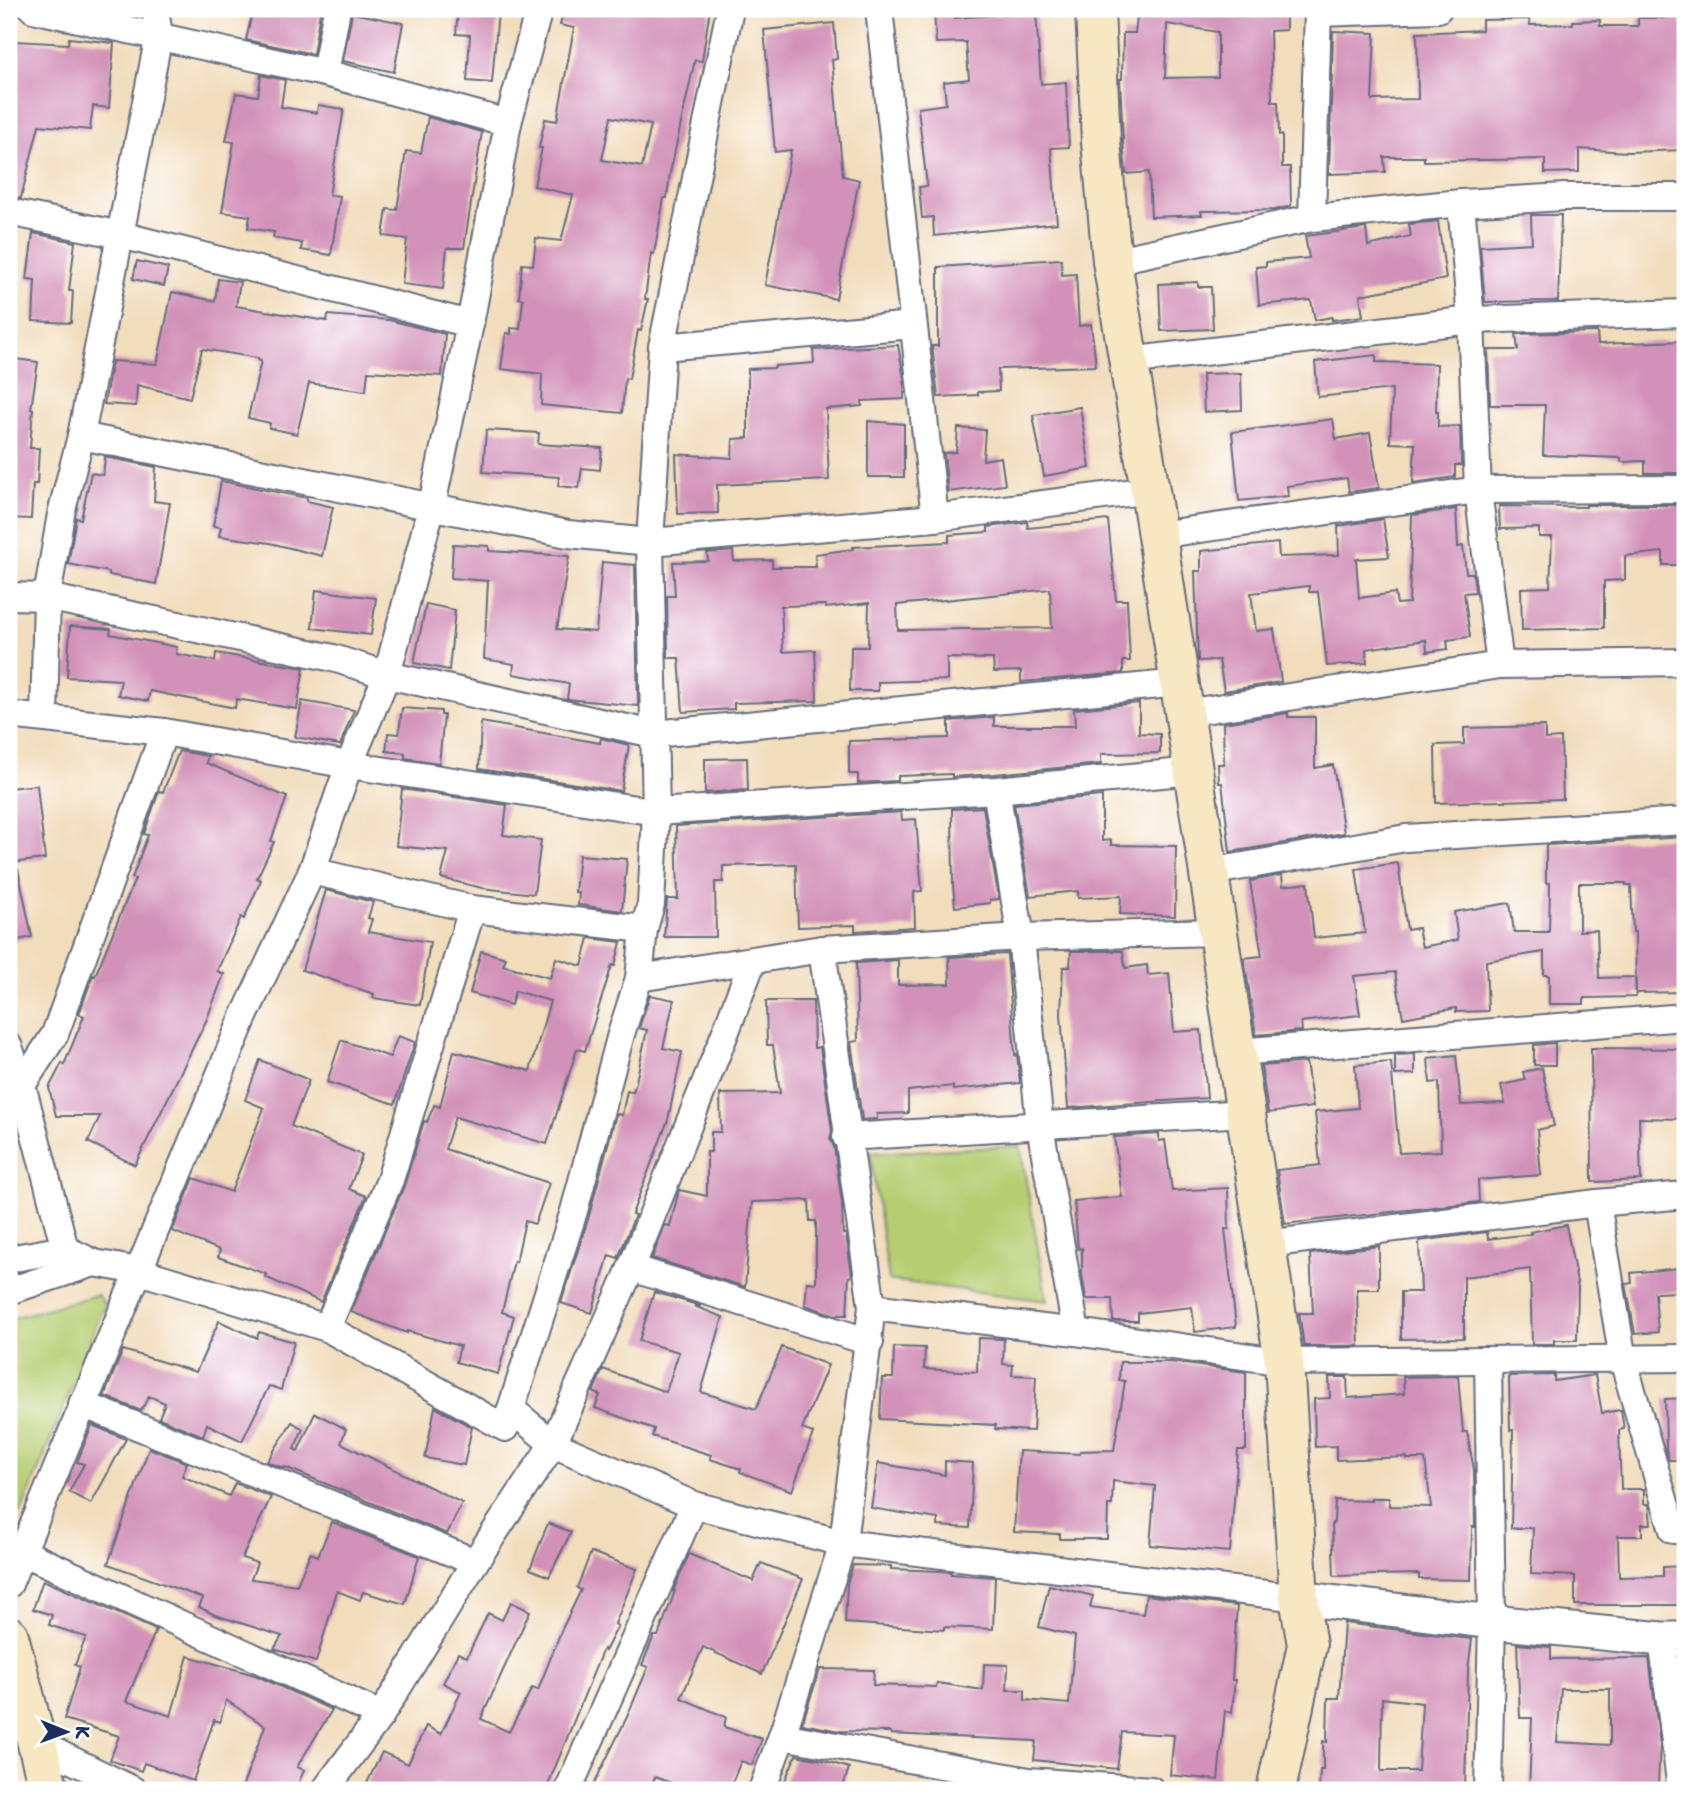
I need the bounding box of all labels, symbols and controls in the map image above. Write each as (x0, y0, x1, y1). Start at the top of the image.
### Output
north arrow (32, 1698, 102, 1768)
text: K (70, 1726, 95, 1739)

